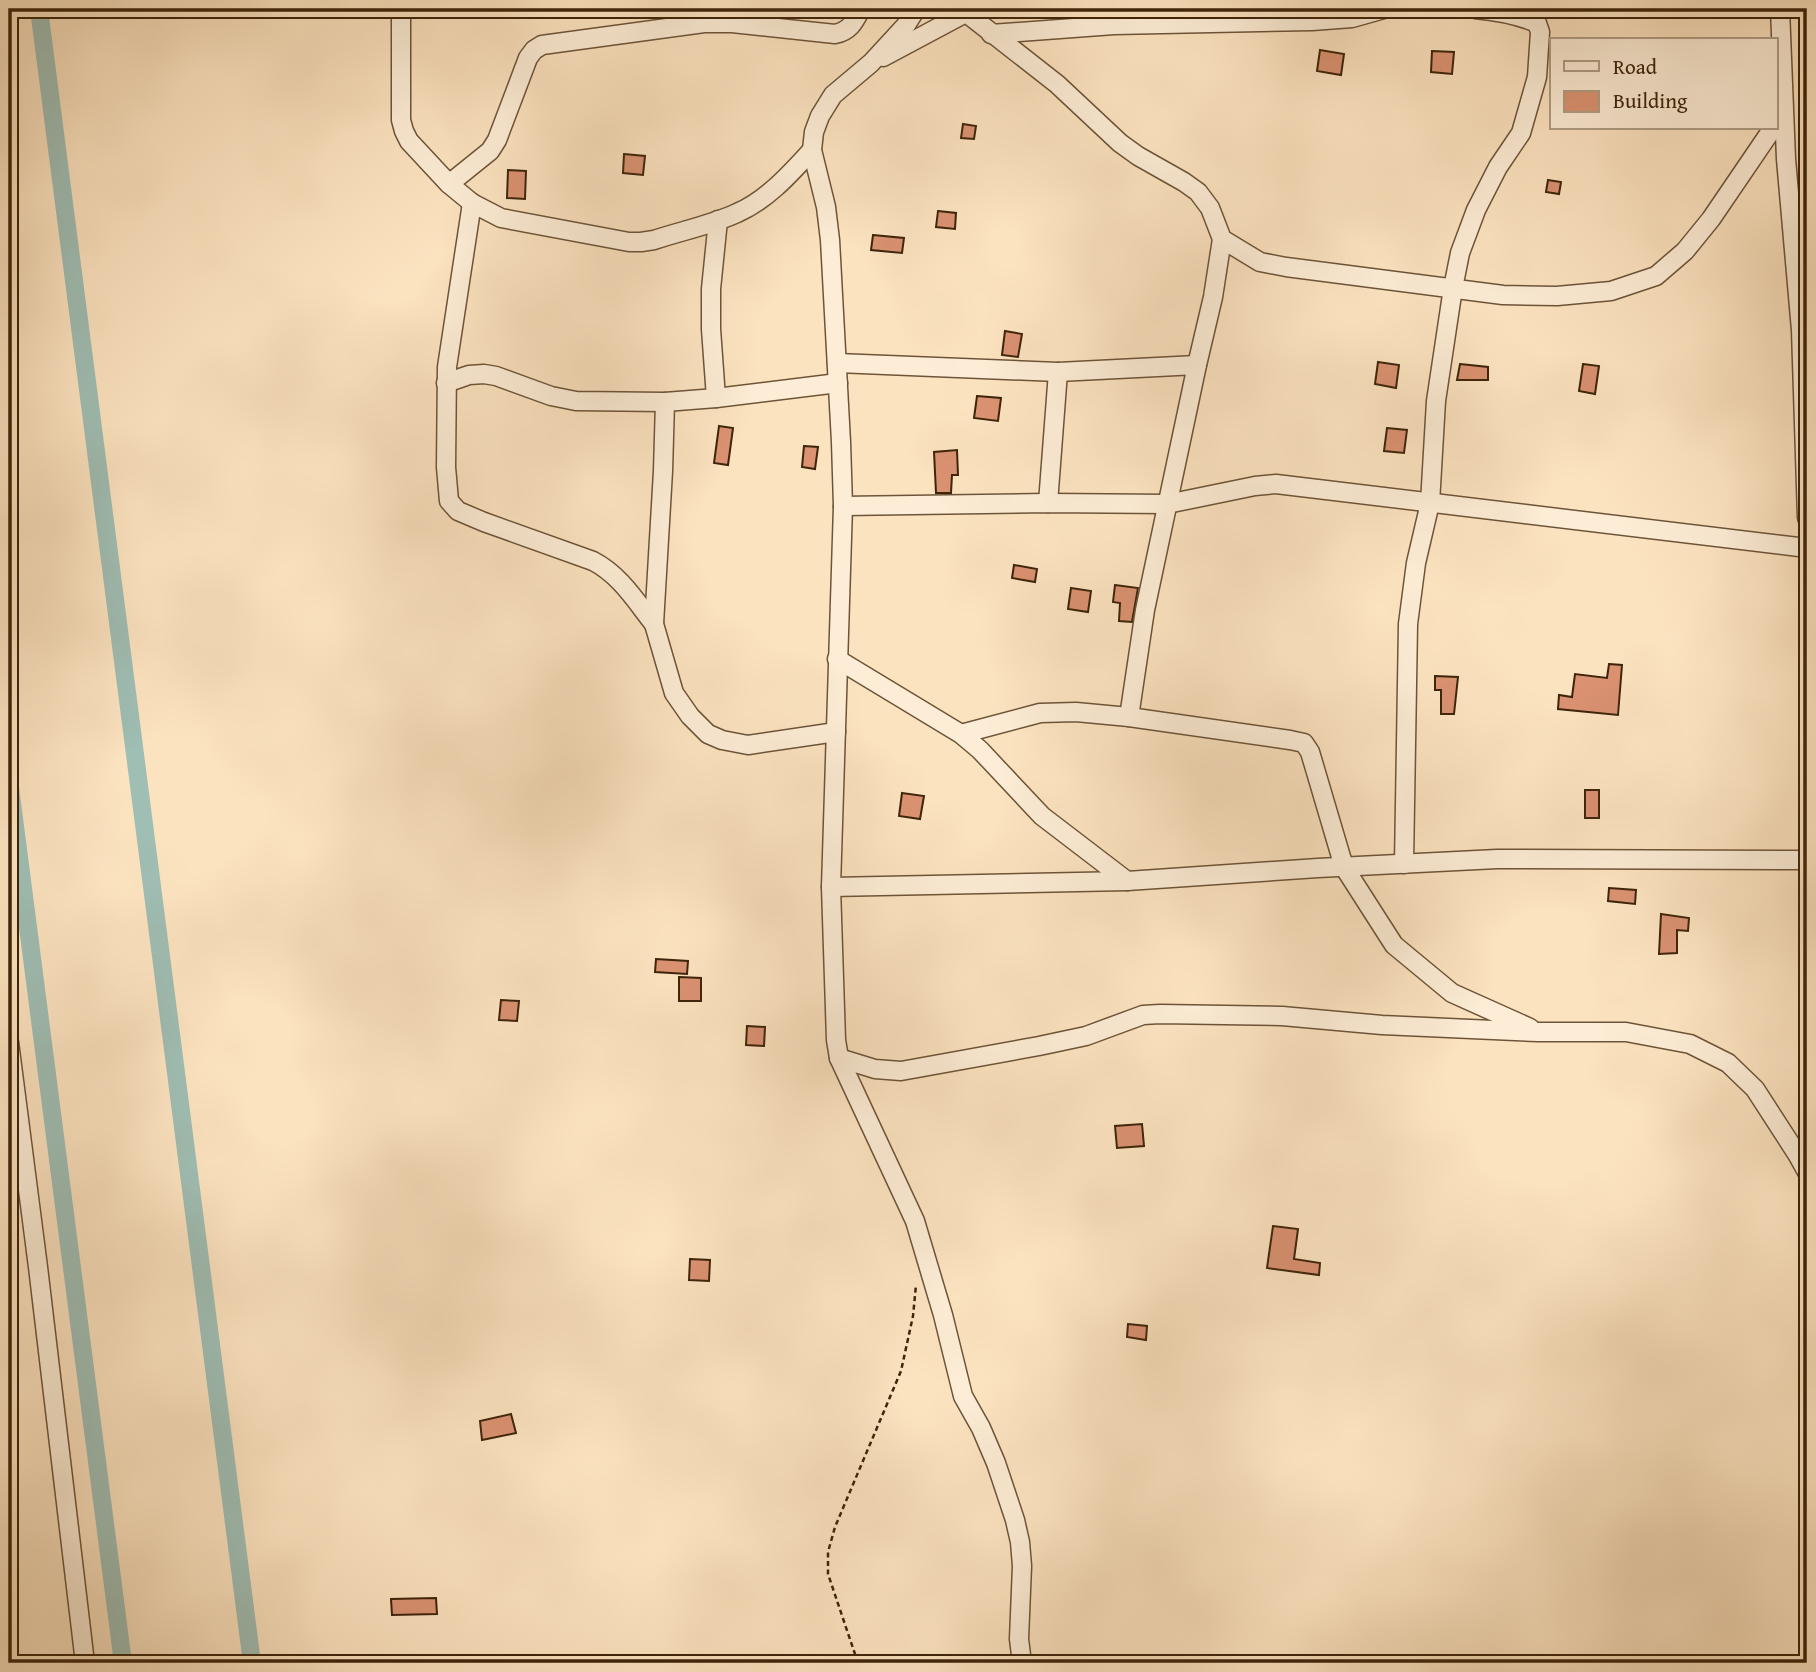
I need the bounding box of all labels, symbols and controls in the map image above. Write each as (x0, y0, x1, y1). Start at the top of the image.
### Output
legend (1550, 38, 1778, 130)
text: Road (1613, 51, 1658, 82)
text: Building (1613, 85, 1688, 116)

